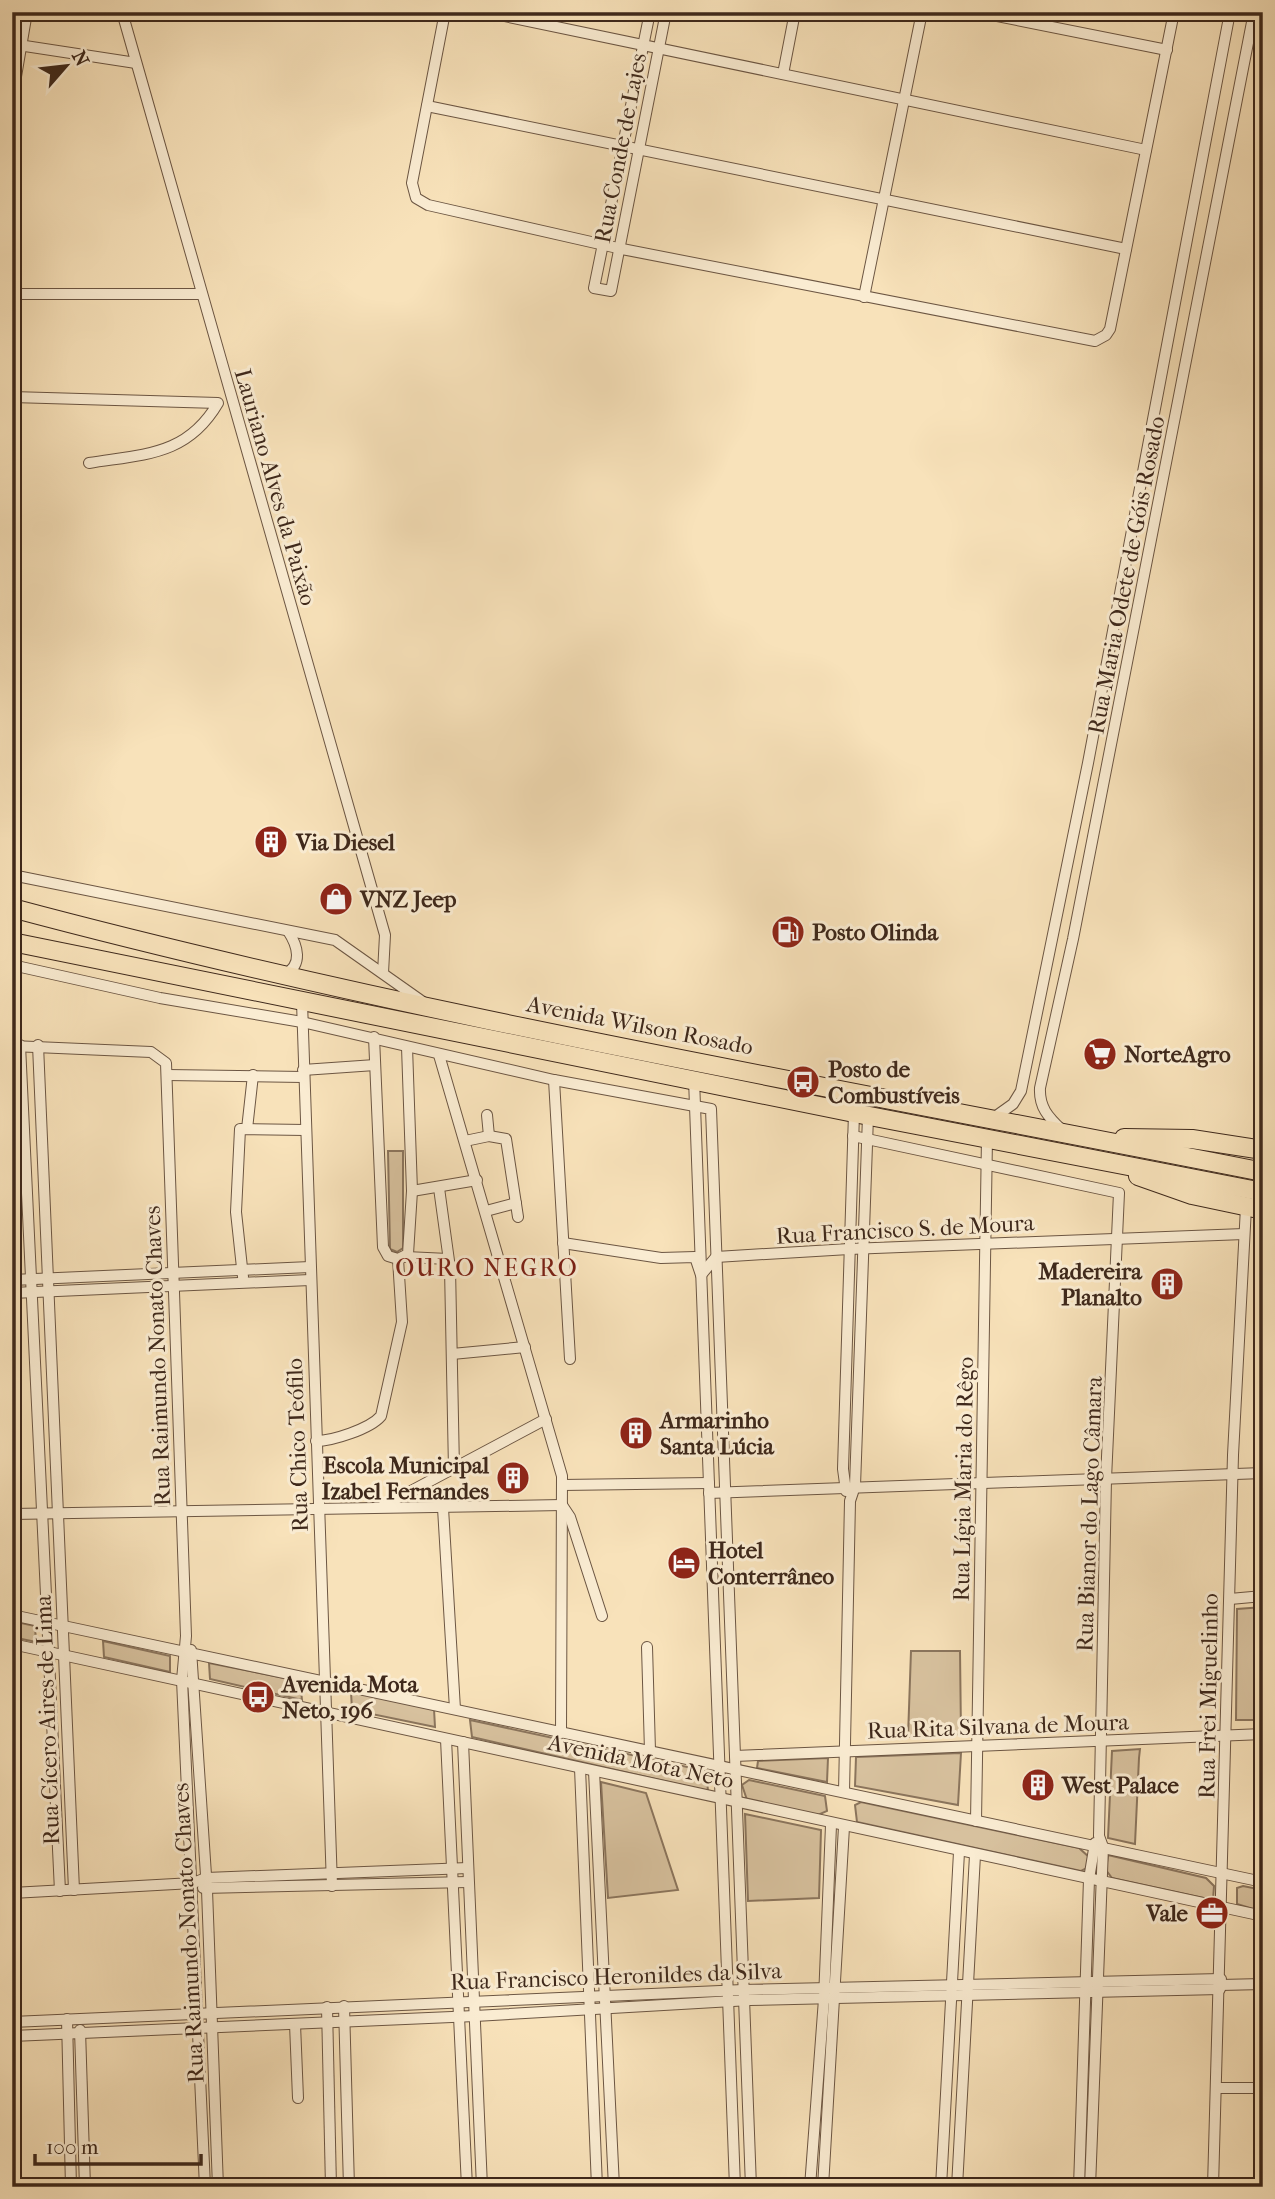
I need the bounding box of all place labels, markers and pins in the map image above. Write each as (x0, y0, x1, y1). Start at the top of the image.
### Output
building icon: Via Diesel (252, 823, 290, 861)
place label: Via Diesel (295, 829, 396, 856)
shop icon: VNZ Jeep (317, 880, 355, 918)
place label: VNZ Jeep (359, 886, 457, 913)
fuel station icon: Posto Olinda (769, 913, 807, 951)
place label: Posto Olinda (812, 919, 939, 946)
supermarket icon: NorteAgro (1081, 1035, 1119, 1073)
place label: NorteAgro (1124, 1041, 1231, 1068)
place label: Posto de Combustíveis (828, 1056, 960, 1109)
bus stop icon: Posto de Combustíveis (784, 1063, 822, 1101)
place label: Madereira Planalto (1038, 1258, 1143, 1311)
building icon: Madereira Planalto (1148, 1265, 1186, 1303)
place label: Armarinho Santa Lúcia (658, 1407, 775, 1460)
building icon: Armarinho Santa Lúcia (617, 1414, 655, 1452)
place label: Escola Municipal Izabel Fernandes (322, 1452, 490, 1505)
building icon: Escola Municipal Izabel Fernandes (494, 1459, 532, 1497)
place label: Hotel Conterrâneo (708, 1537, 835, 1590)
hotel icon: Hotel Conterrâneo (665, 1544, 703, 1582)
place label: Avenida Mota Neto, 196 (280, 1671, 419, 1724)
bus stop icon: Avenida Mota Neto, 196 (239, 1678, 277, 1716)
building icon: West Palace (1019, 1766, 1057, 1804)
place label: West Palace (1061, 1772, 1179, 1799)
office icon: Vale (1193, 1894, 1231, 1932)
place label: Vale (1145, 1900, 1189, 1927)

